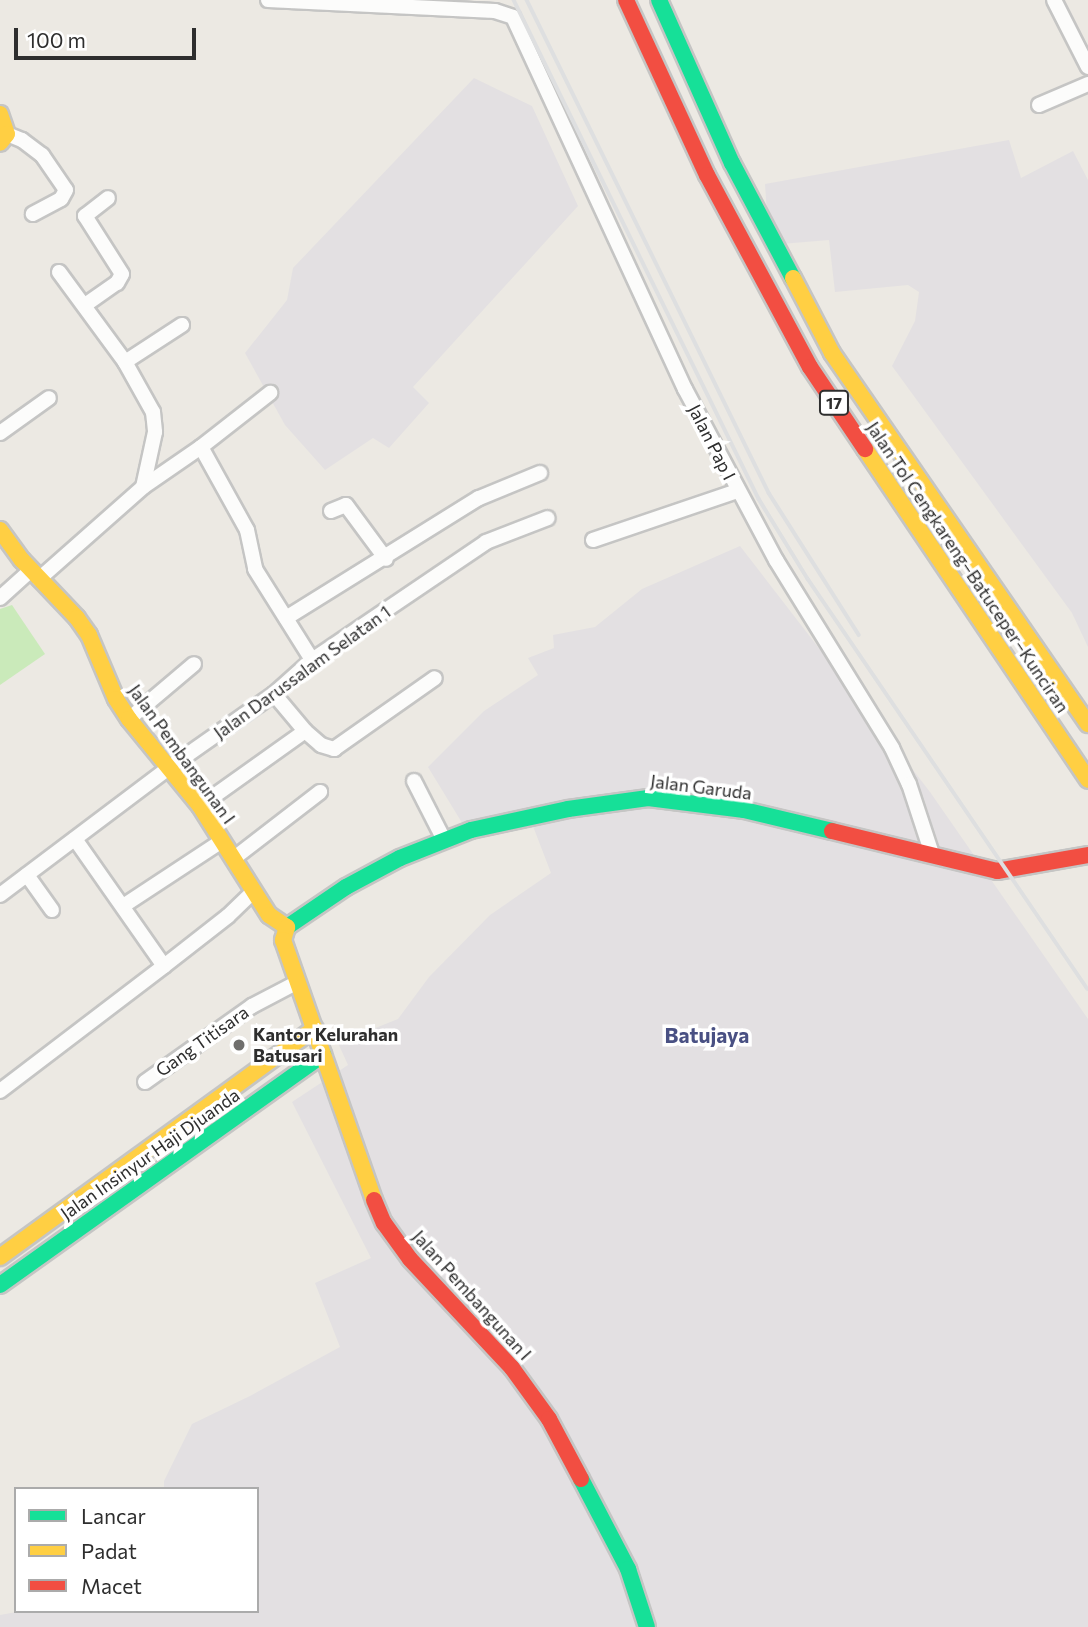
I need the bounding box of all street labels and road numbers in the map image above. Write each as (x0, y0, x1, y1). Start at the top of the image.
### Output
road number: 17 (818, 390, 850, 416)
street label: Jalan Pap I (684, 400, 740, 484)
street label: Jalan Tol Cengkareng–Batuceper–Kunciran (862, 417, 1074, 717)
street label: Jalan Darussalam Selatan 1 (209, 601, 395, 743)
street label: Jalan Pembangunan I (124, 680, 240, 828)
street label: Jalan Garuda (649, 770, 753, 804)
street label: Gang Titisara (151, 1001, 253, 1081)
street label: Jalan Insinyur Haji Djuanda (56, 1084, 244, 1224)
street label: Jalan Pembangunan I (408, 1226, 536, 1364)

